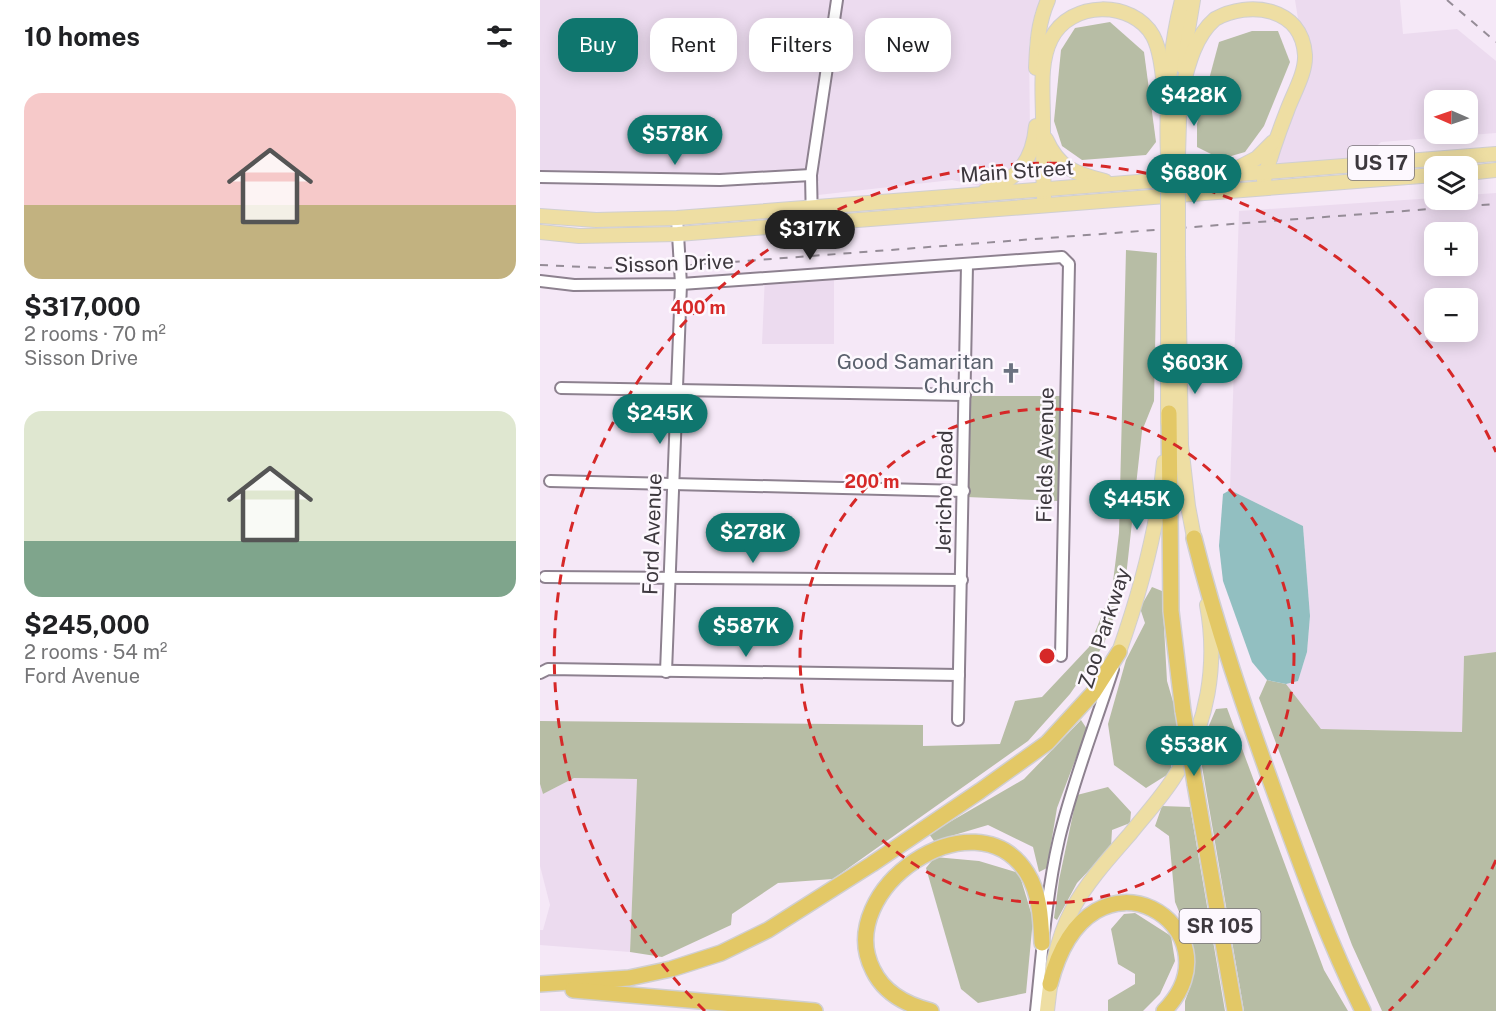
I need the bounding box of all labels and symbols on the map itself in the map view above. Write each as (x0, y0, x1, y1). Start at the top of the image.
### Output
pin: $428K (1152, 76, 1236, 127)
north arrow (1424, 90, 1478, 144)
pin: $578K (633, 115, 717, 166)
road number: US 17 (1348, 146, 1414, 180)
pin: $680K (1152, 154, 1236, 205)
street label: Main Street (959, 155, 1075, 187)
pin: $317K (768, 210, 852, 261)
street label: Sisson Drive (614, 248, 734, 278)
text: 400 m (670, 297, 726, 318)
pin: $603K (1153, 344, 1237, 395)
place label: Good Samaritan Church (837, 349, 994, 398)
church icon: Good Samaritan Church (999, 361, 1023, 385)
street label: Fields Avenue (1031, 387, 1059, 523)
pin: $245K (618, 394, 702, 445)
street label: Jericho Road (930, 430, 958, 554)
text: 200 m (845, 471, 899, 492)
street label: Ford Avenue (637, 473, 667, 595)
pin: $445K (1095, 480, 1179, 531)
pin: $278K (711, 513, 795, 564)
street label: Zoo Parkway (1073, 564, 1135, 692)
pin: $587K (704, 607, 788, 658)
centre of rings (1037, 646, 1057, 666)
pin: $538K (1152, 726, 1236, 777)
road number: SR 105 (1180, 909, 1260, 943)

